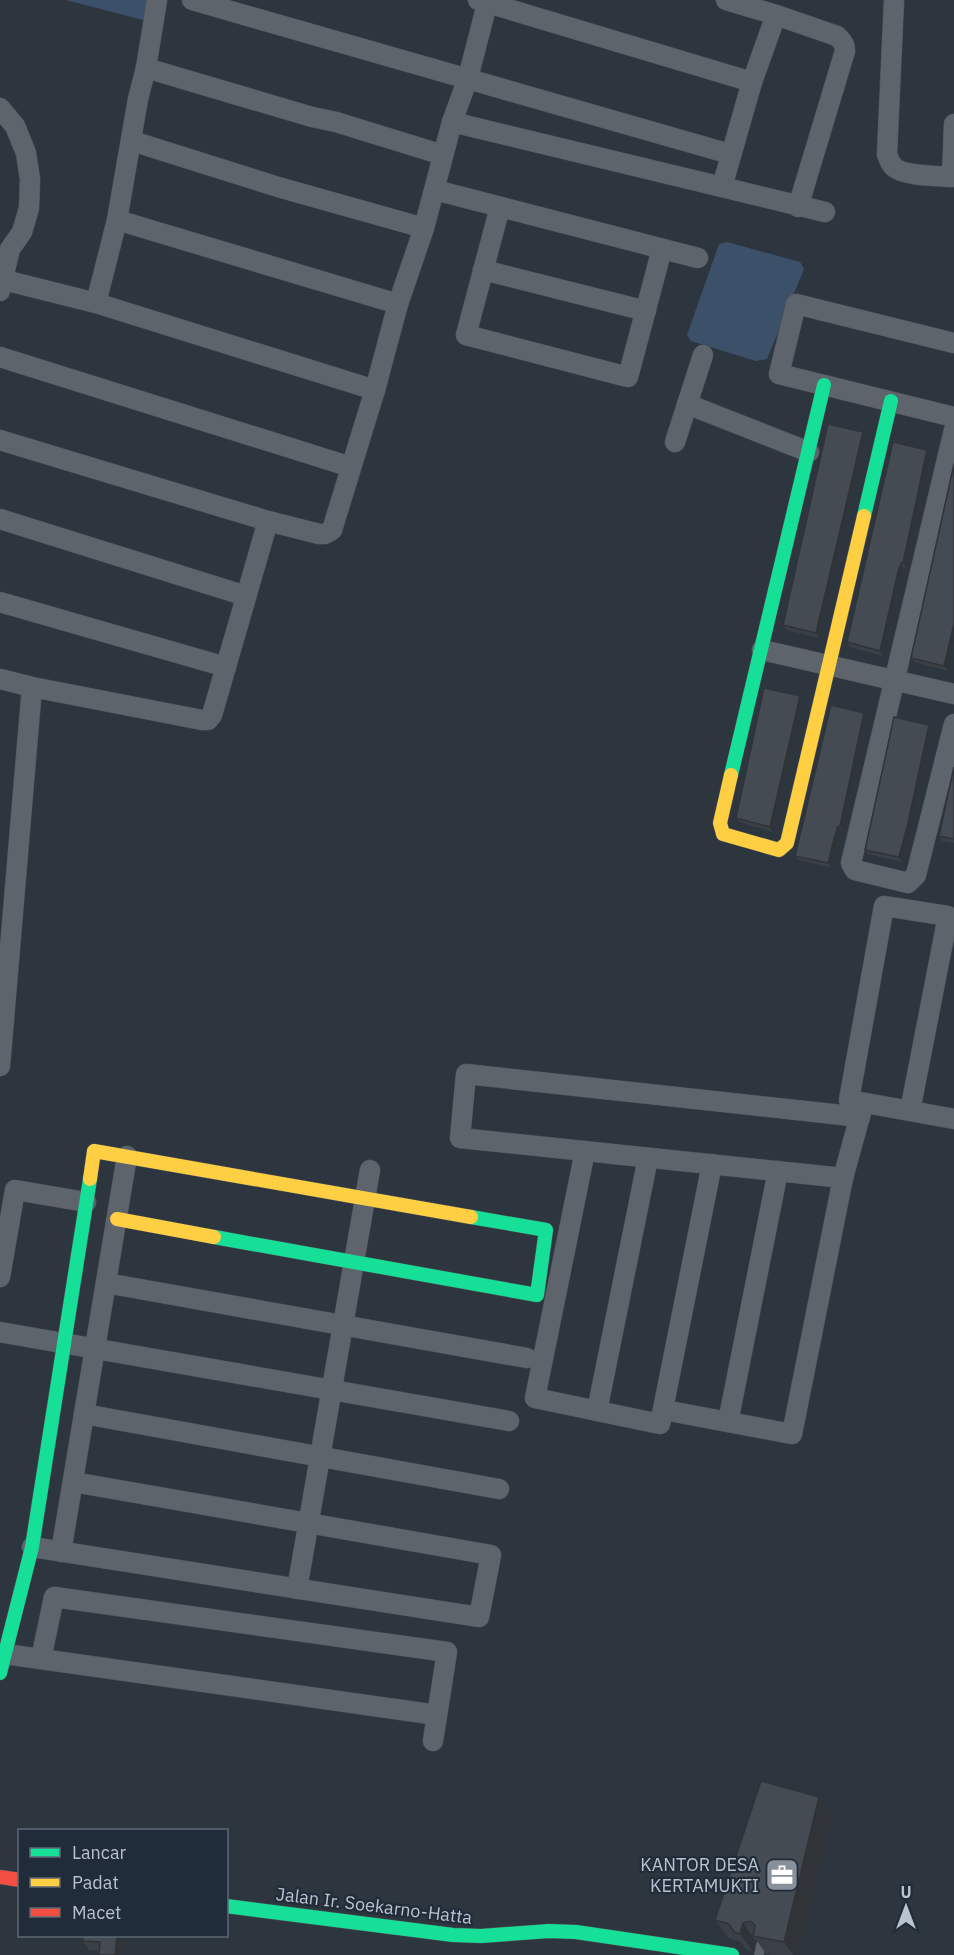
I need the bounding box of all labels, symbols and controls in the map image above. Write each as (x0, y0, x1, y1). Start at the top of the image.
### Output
legend (18, 1829, 228, 1937)
text: Lancar (72, 1841, 127, 1864)
place label: KANTOR DESA KERTAMUKTI (640, 1853, 759, 1897)
office icon: KANTOR DESA KERTAMUKTI (764, 1857, 800, 1893)
text: Padat (72, 1871, 119, 1894)
north arrow (876, 1877, 936, 1937)
street label: Jalan Ir. Soekarno-Hatta (275, 1882, 474, 1929)
text: U (900, 1882, 912, 1902)
text: Macet (72, 1901, 121, 1924)

